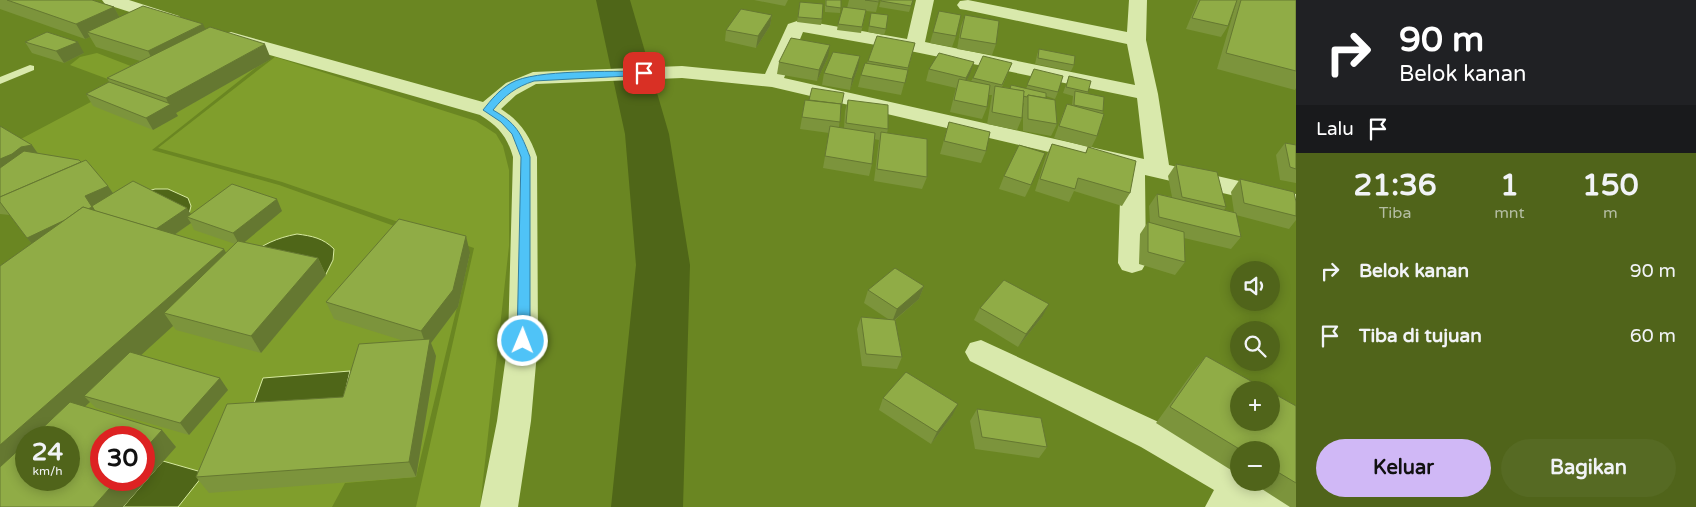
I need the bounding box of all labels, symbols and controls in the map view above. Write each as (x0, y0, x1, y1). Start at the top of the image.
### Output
text: 90 m (1399, 19, 1484, 61)
icon: right (1316, 20, 1381, 85)
pin (623, 52, 665, 94)
icon: arrive (630, 59, 658, 87)
text: Belok kanan (1399, 61, 1526, 87)
icon: arrive (1364, 115, 1392, 143)
text: Lalu (1316, 118, 1354, 140)
text: 21:36 (1353, 167, 1437, 204)
text: 1 (1500, 167, 1519, 204)
text: 150 (1582, 167, 1639, 204)
text: Tiba (1379, 203, 1411, 223)
text: mnt (1494, 203, 1525, 223)
text: m (1603, 203, 1618, 223)
icon: right (1316, 257, 1344, 285)
text: Belok kanan (1359, 260, 1469, 282)
text: 90 m (1630, 260, 1676, 282)
map controls (1230, 261, 1280, 491)
button: sound (1230, 261, 1280, 311)
position arrow (496, 314, 548, 366)
button: search (1230, 321, 1280, 371)
icon: arrive (1316, 322, 1344, 350)
text: Tiba di tujuan (1359, 325, 1482, 347)
text: 60 m (1630, 325, 1676, 347)
button: + (1230, 381, 1280, 431)
speed limit sign: 30 (90, 426, 155, 491)
text: 24 (32, 437, 63, 467)
button: Keluar (1316, 439, 1491, 497)
button: Bagikan (1501, 439, 1676, 497)
button: − (1230, 441, 1280, 491)
text: km/h (32, 464, 63, 478)

